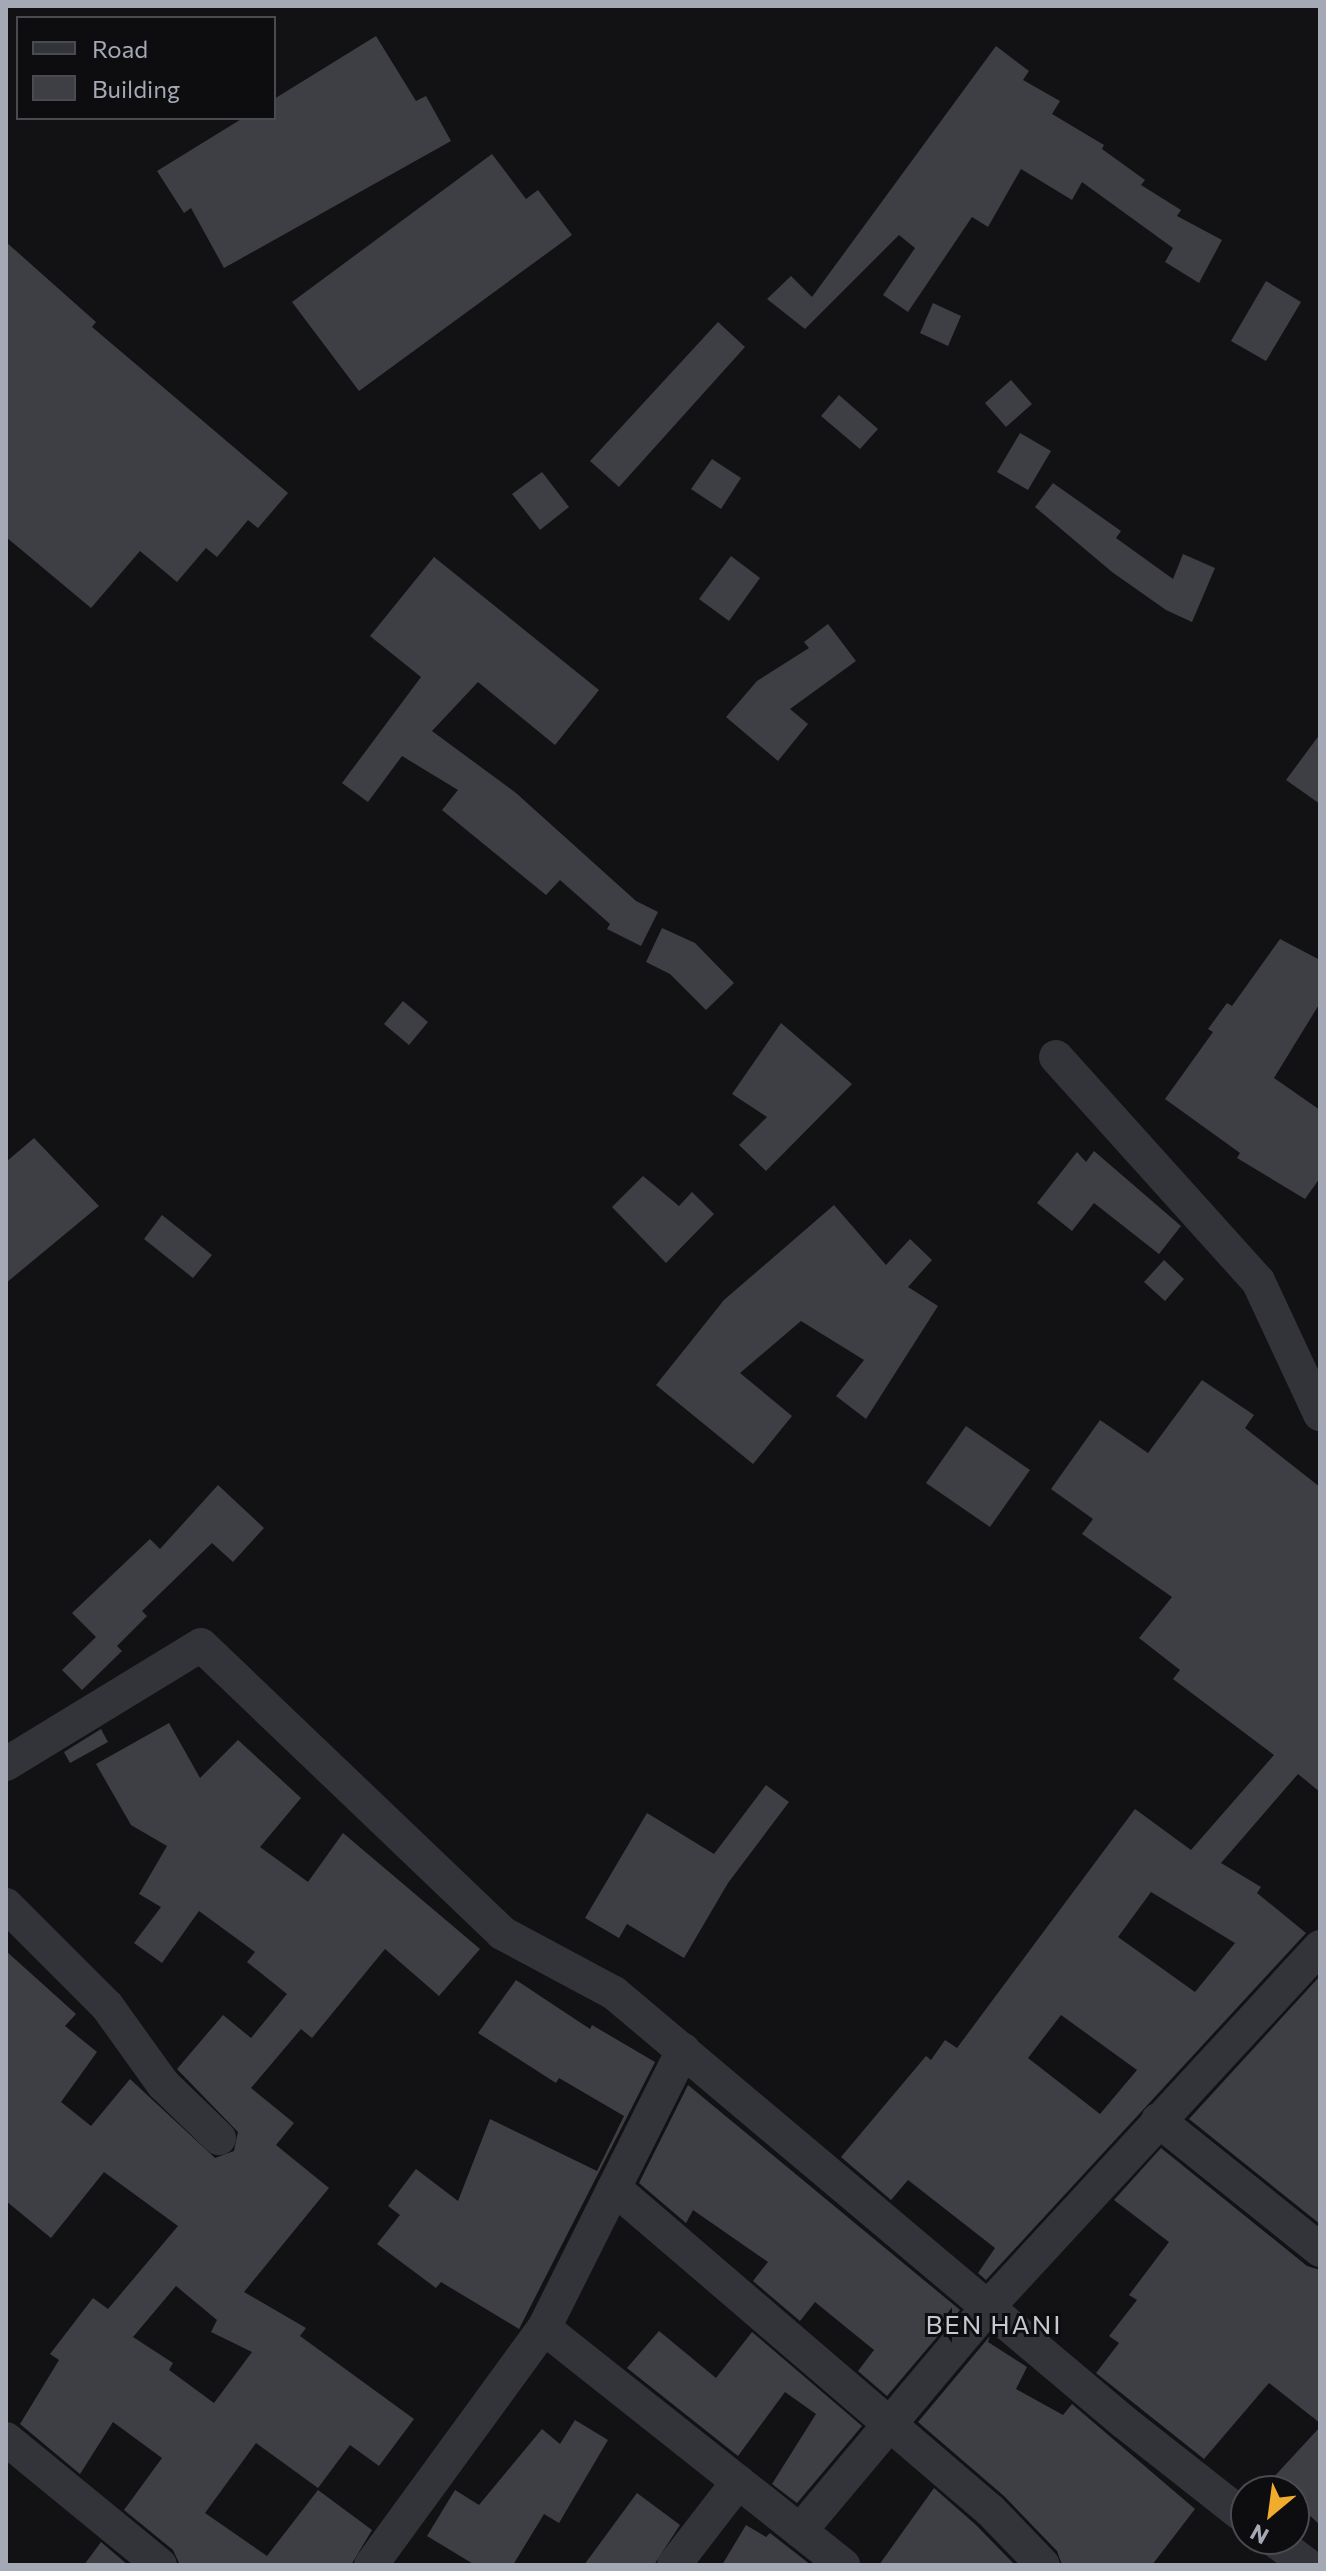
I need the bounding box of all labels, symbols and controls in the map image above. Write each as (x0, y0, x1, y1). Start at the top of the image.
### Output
legend (16, 16, 276, 120)
text: Road (92, 34, 148, 63)
text: Building (92, 74, 180, 103)
district label: BEN HANI (925, 2308, 1063, 2340)
north arrow (1230, 2475, 1310, 2555)
text: N (1245, 2519, 1273, 2550)

